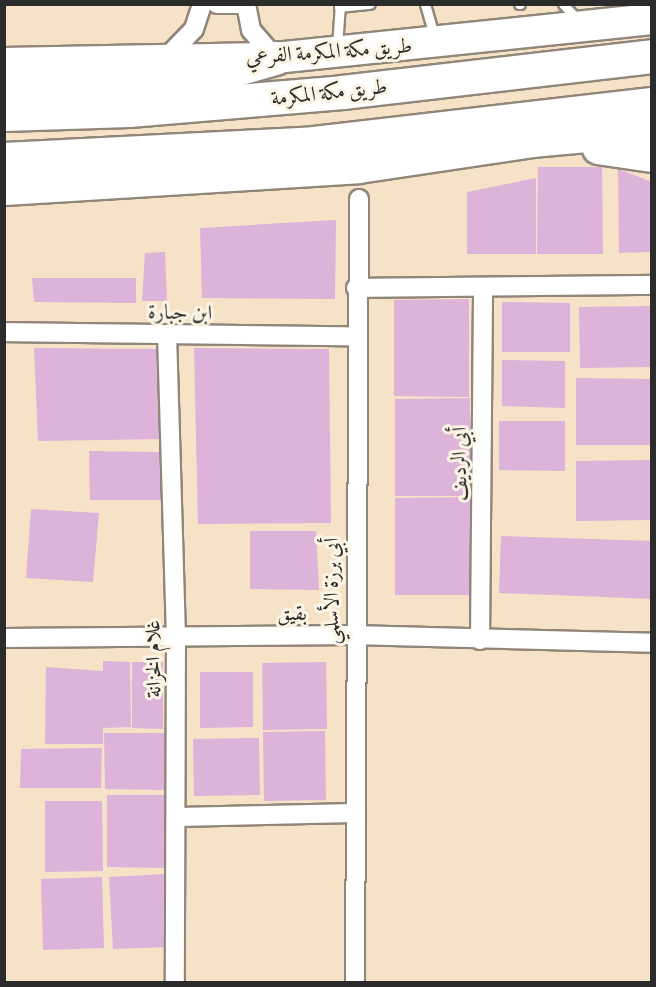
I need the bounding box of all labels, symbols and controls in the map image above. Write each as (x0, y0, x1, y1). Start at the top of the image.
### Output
street label: طريق مكة المكرمة الفرعي (245, 33, 413, 69)
street label: طريق مكة المكرمة (270, 73, 388, 111)
street label: ابن جبارة (148, 299, 212, 325)
street label: أبي الرديف (446, 427, 472, 501)
street label: أبي برزة الأسلمي (318, 538, 344, 644)
street label: بقيق (277, 600, 307, 626)
street label: غلام الخزانة (140, 620, 166, 698)

